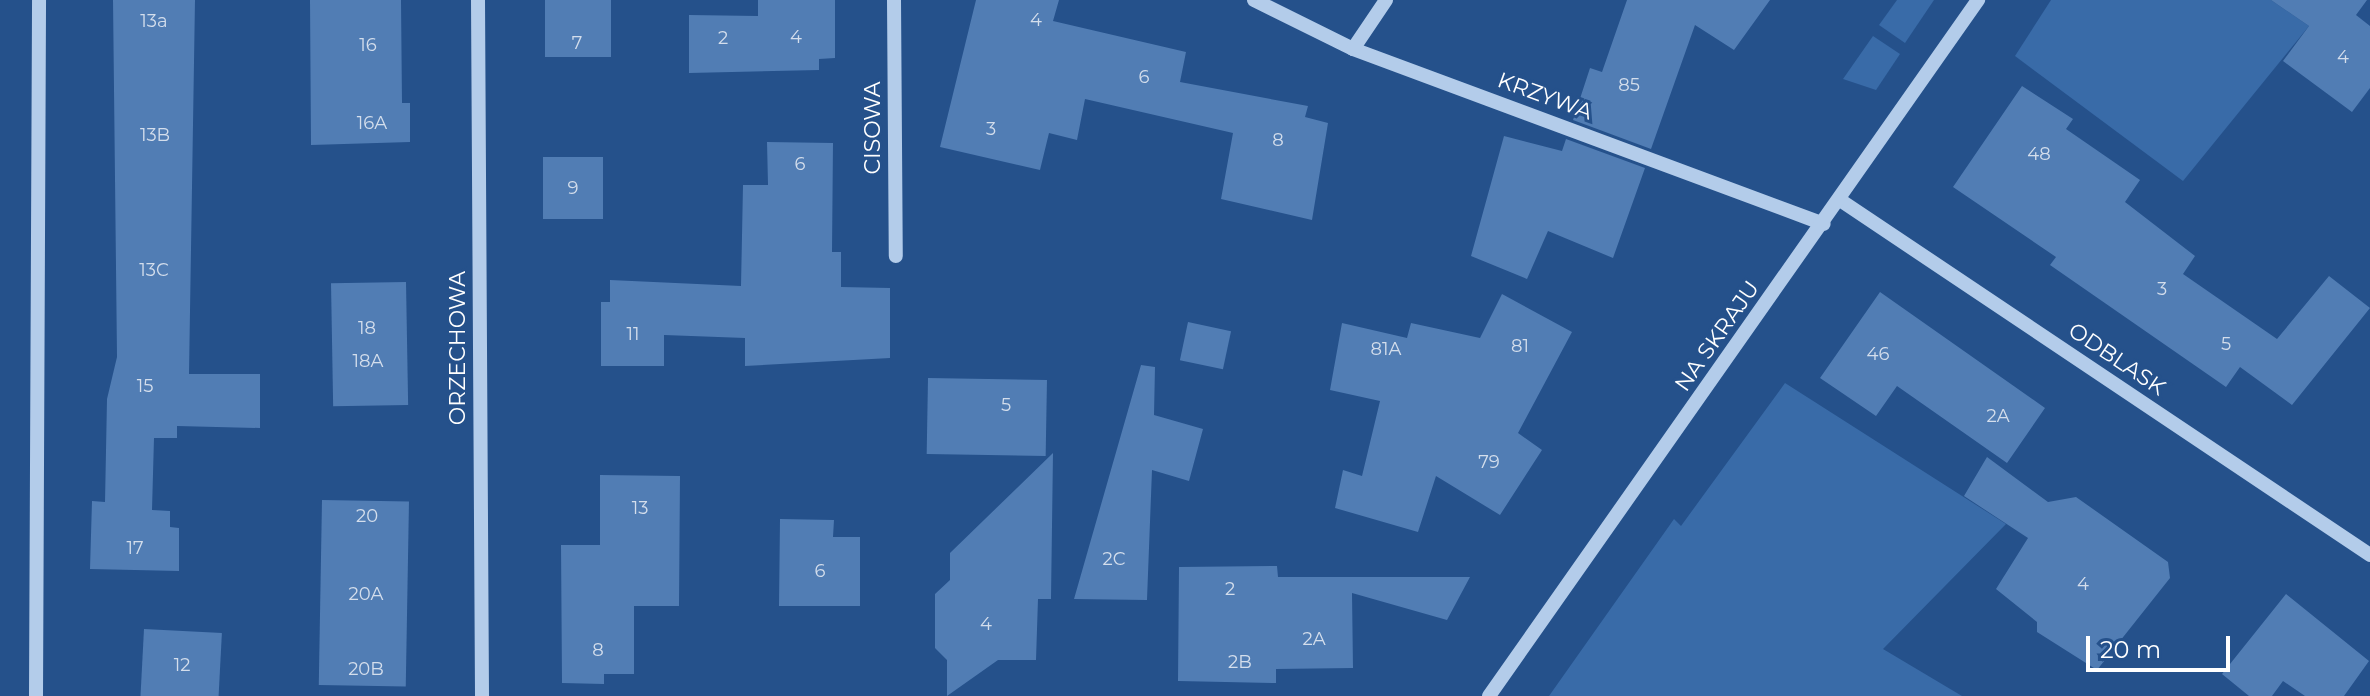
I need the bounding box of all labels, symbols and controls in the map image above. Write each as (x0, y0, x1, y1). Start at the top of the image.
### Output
house number: 4 (1030, 9, 1042, 31)
house number: 13a (140, 10, 168, 32)
house number: 4 (790, 26, 802, 48)
house number: 2 (718, 27, 728, 49)
house number: 7 (572, 32, 582, 54)
house number: 16 (359, 34, 377, 56)
house number: 4 (2337, 46, 2349, 68)
house number: 6 (1139, 66, 1149, 88)
street label: KRZYWA (1494, 67, 1596, 125)
house number: 85 (1618, 74, 1640, 96)
street label: CISOWA (860, 81, 886, 175)
house number: 16A (357, 112, 387, 134)
house number: 3 (986, 118, 996, 140)
house number: 13B (140, 124, 170, 146)
house number: 8 (1272, 129, 1284, 151)
house number: 48 (2027, 143, 2051, 165)
house number: 6 (795, 153, 805, 175)
house number: 9 (568, 177, 578, 199)
house number: 13C (139, 259, 169, 281)
street label: ORZECHOWA (445, 271, 471, 425)
street label: NA SKRAJU (1669, 276, 1765, 396)
house number: 3 (2157, 278, 2167, 300)
house number: 18 (358, 317, 376, 339)
street label: ODBLASK (2064, 317, 2170, 401)
house number: 11 (627, 323, 639, 345)
house number: 5 (2221, 333, 2231, 355)
house number: 81 (1511, 335, 1529, 357)
house number: 81A (1371, 338, 1401, 360)
house number: 46 (1867, 343, 1889, 365)
house number: 18A (353, 350, 383, 372)
house number: 15 (137, 375, 153, 397)
house number: 5 (1001, 394, 1011, 416)
house number: 2A (1986, 405, 2010, 427)
house number: 79 (1478, 451, 1500, 473)
house number: 13 (632, 497, 648, 519)
house number: 20 (356, 505, 378, 527)
house number: 17 (126, 537, 144, 559)
house number: 2C (1103, 548, 1125, 570)
house number: 6 (815, 560, 825, 582)
house number: 4 (2077, 573, 2089, 595)
house number: 2 (1225, 578, 1235, 600)
house number: 20A (349, 583, 383, 605)
house number: 4 (980, 613, 992, 635)
scale bar (2090, 620, 2234, 670)
house number: 2A (1302, 628, 1326, 650)
text: 20 m (2100, 635, 2161, 664)
house number: 8 (592, 639, 604, 661)
house number: 2B (1228, 651, 1252, 673)
house number: 12 (174, 654, 190, 676)
house number: 20B (348, 658, 384, 680)

